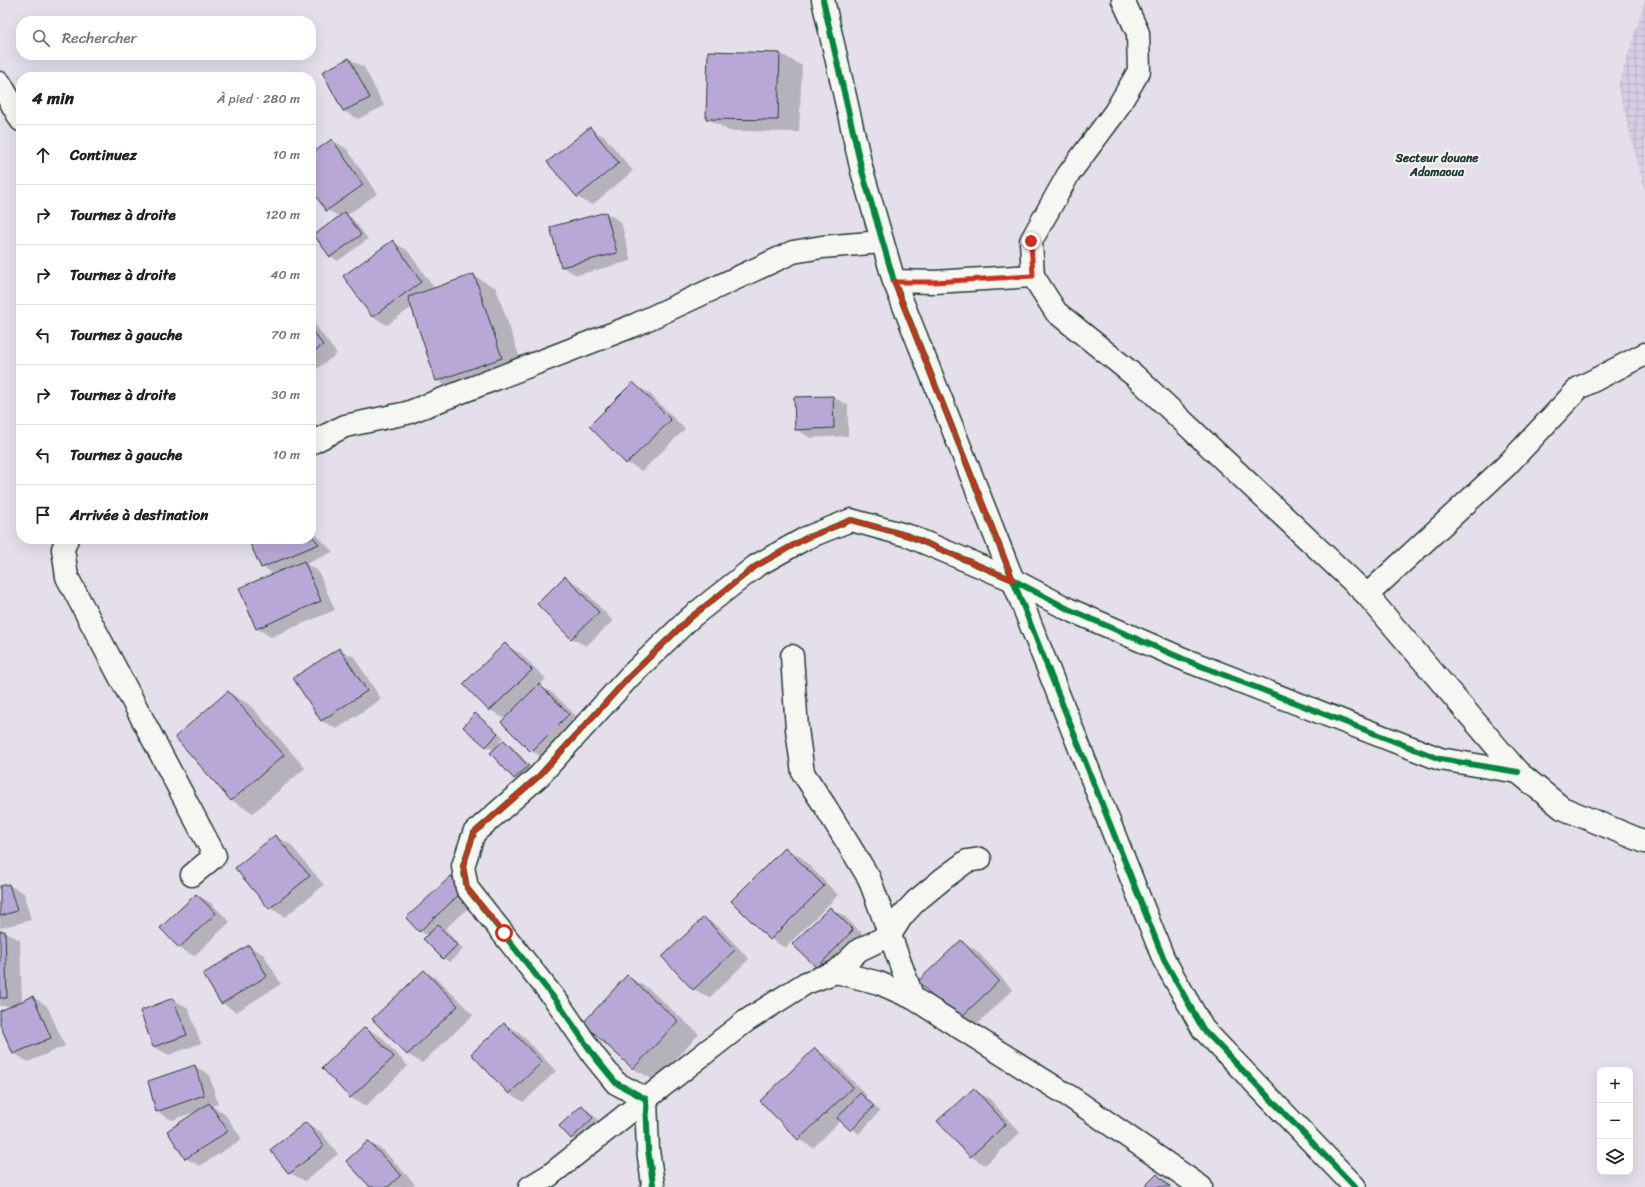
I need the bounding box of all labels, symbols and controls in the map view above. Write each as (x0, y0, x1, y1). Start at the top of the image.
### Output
search box (16, 16, 316, 60)
text: Rechercher (62, 25, 137, 51)
icon: search (30, 27, 52, 49)
text: 4 min (32, 83, 74, 113)
text: À pied · 280 m (217, 87, 300, 110)
text: Continuez (70, 142, 137, 168)
text: 10 m (273, 143, 300, 166)
icon: ahead (32, 144, 54, 166)
district label: Secteur douane Adamaoua (1394, 147, 1479, 183)
text: Tournez à droite (70, 202, 176, 228)
text: 120 m (265, 203, 300, 226)
icon: right (32, 204, 54, 226)
route end (1022, 232, 1040, 250)
text: Tournez à droite (70, 262, 176, 288)
text: 40 m (270, 263, 300, 286)
icon: right (32, 264, 54, 286)
text: Tournez à gauche (70, 322, 182, 348)
text: 70 m (271, 323, 300, 346)
icon: left (32, 324, 54, 346)
text: Tournez à droite (70, 382, 176, 408)
text: 30 m (271, 383, 300, 406)
icon: right (32, 384, 54, 406)
text: Tournez à gauche (70, 442, 182, 468)
text: 10 m (273, 443, 300, 466)
icon: left (32, 444, 54, 466)
text: Arrivée à destination (70, 502, 208, 528)
icon: arrive (32, 504, 54, 526)
route start (495, 924, 513, 942)
map controls (1597, 1067, 1633, 1175)
button: + (1597, 1067, 1633, 1103)
button: − (1597, 1103, 1633, 1139)
button: layers (1597, 1139, 1633, 1175)

